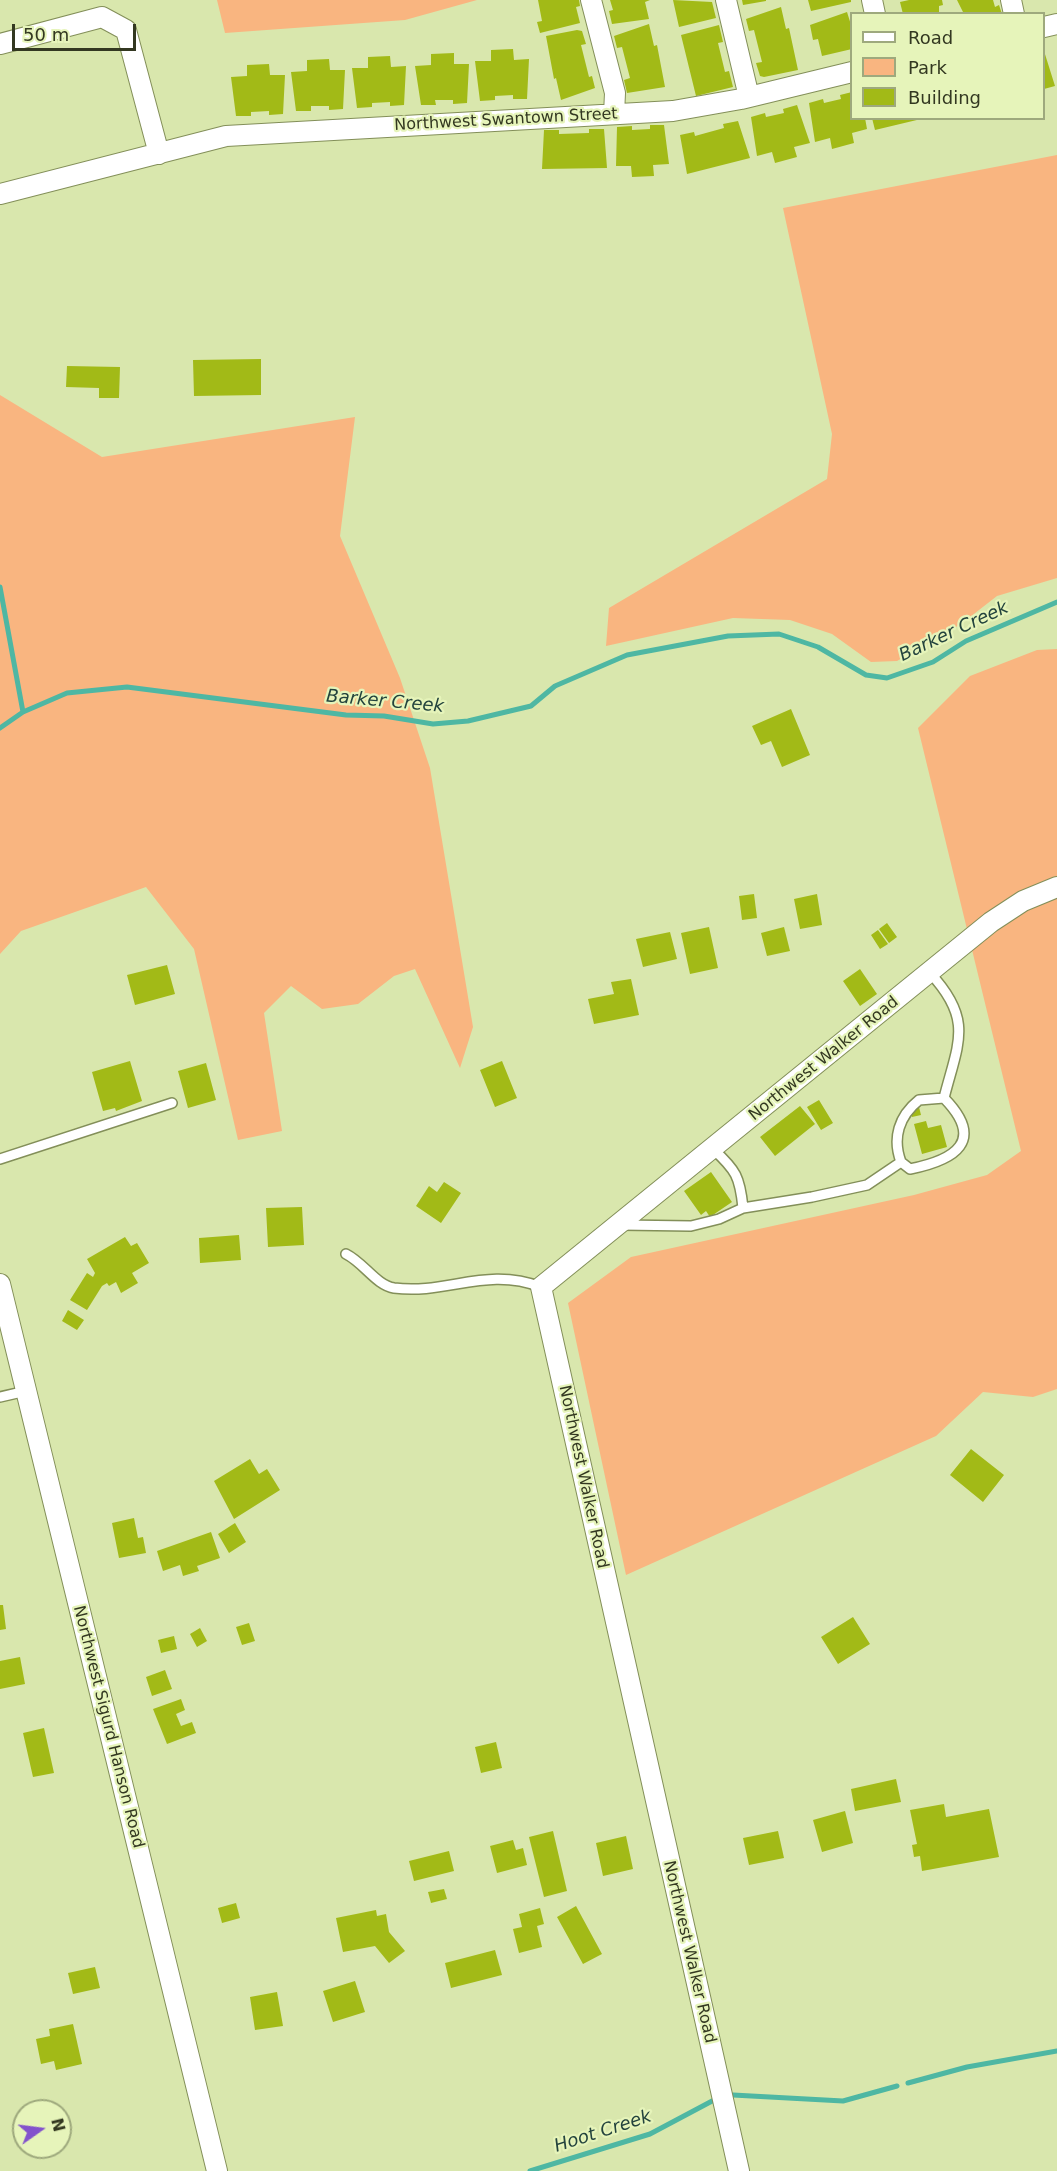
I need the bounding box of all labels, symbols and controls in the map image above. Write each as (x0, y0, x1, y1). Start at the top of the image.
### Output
scale bar (15, 12, 140, 50)
legend (850, 12, 1045, 120)
text: 50 m (23, 24, 69, 45)
text: Road (908, 27, 953, 48)
text: Park (908, 57, 947, 78)
text: Building (908, 87, 981, 108)
street label: Northwest Swantown Street (394, 105, 618, 135)
water label: Barker Creek (896, 597, 1012, 667)
water label: Barker Creek (325, 686, 445, 718)
street label: Northwest Walker Road (745, 993, 903, 1125)
street label: Northwest Walker Road (554, 1384, 612, 1570)
street label: Northwest Sigurd Hanson Road (69, 1604, 147, 1850)
street label: Northwest Walker Road (659, 1859, 719, 2045)
north arrow (12, 2099, 72, 2159)
water label: Hoot Creek (552, 2106, 654, 2158)
text: N (47, 2116, 69, 2134)

